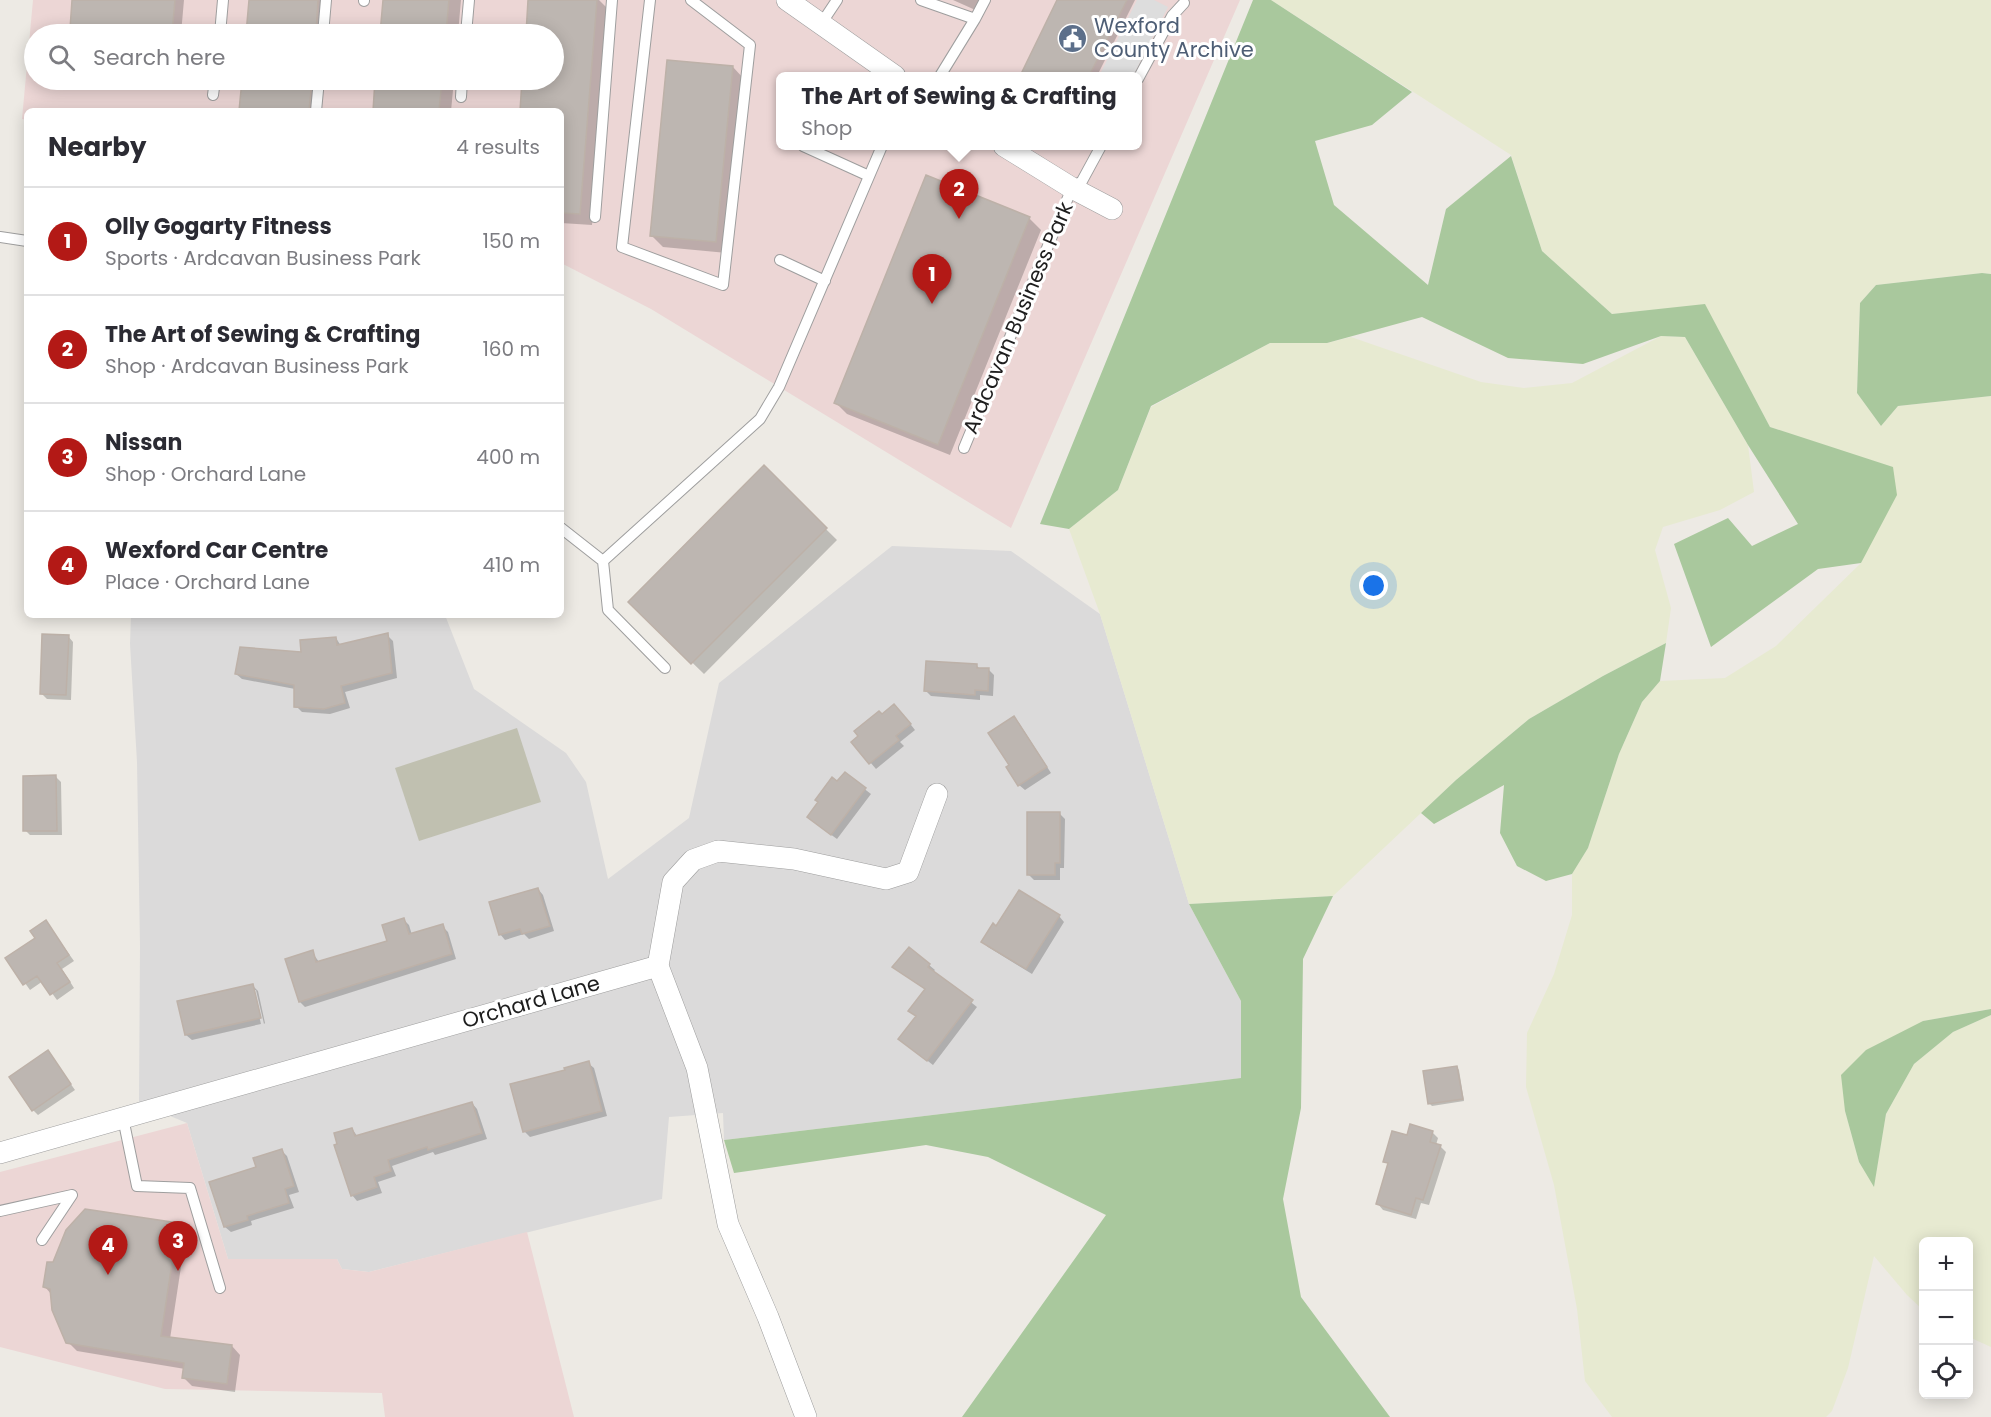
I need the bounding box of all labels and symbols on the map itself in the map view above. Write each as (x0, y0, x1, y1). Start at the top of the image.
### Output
place label: Wexford County Archive (1094, 11, 1254, 64)
public building icon: Wexford County Archive (1057, 22, 1089, 54)
pin: 2 (940, 170, 978, 219)
street label: Ardcavan Business Park (955, 197, 1080, 438)
pin: 1 (912, 254, 952, 304)
your location (1359, 571, 1388, 600)
street label: Orchard Lane (459, 968, 603, 1035)
pin: 3 (158, 1222, 198, 1271)
pin: 4 (88, 1226, 128, 1275)

